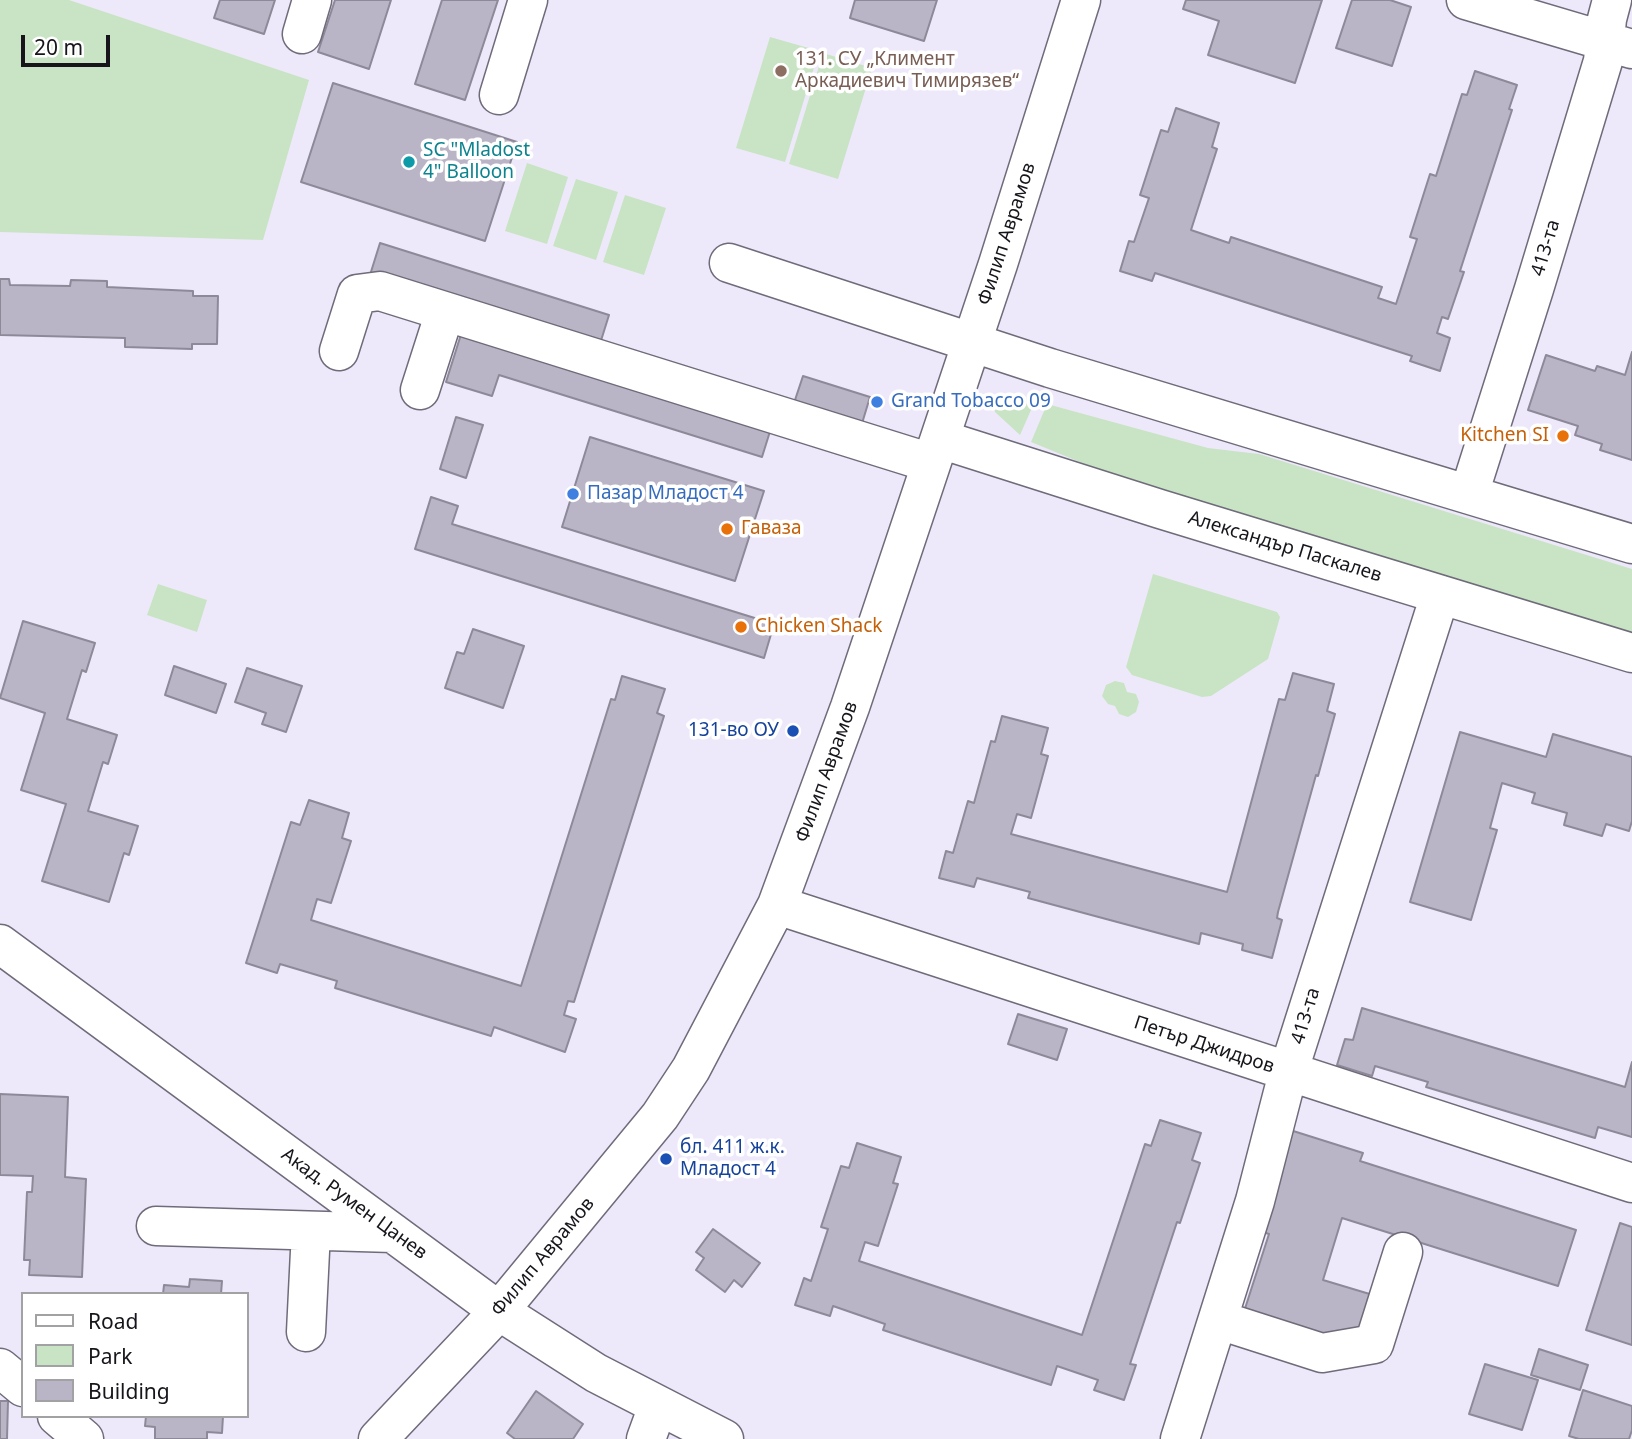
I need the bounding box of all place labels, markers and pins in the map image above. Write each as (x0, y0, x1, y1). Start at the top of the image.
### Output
place label: 131. СУ „Климент Аркадиевич Тимирязев“ (795, 49, 1019, 93)
marker: 131. СУ „Климент Аркадиевич Тимирязев“ (773, 63, 789, 79)
place label: SC "Mladost 4" Balloon (423, 140, 530, 184)
marker: SC "Mladost 4" Balloon (401, 154, 417, 170)
place label: Grand Tobacco 09 (891, 391, 1051, 413)
marker: Grand Tobacco 09 (869, 394, 885, 410)
place label: Kitchen SI (1460, 425, 1549, 447)
marker: Kitchen SI (1555, 428, 1571, 444)
place label: Пазар Младост 4 (587, 483, 744, 505)
marker: Пазар Младост 4 (565, 486, 581, 502)
place label: Гаваза (741, 518, 802, 540)
marker: Гаваза (719, 521, 735, 537)
place label: Chicken Shack (755, 616, 882, 638)
marker: Chicken Shack (733, 619, 749, 635)
place label: 131-во ОУ (688, 720, 779, 742)
marker: 131-во ОУ (785, 723, 801, 739)
place label: бл. 411 ж.к. Младост 4 (680, 1137, 785, 1181)
marker: бл. 411 ж.к. Младост 4 (658, 1151, 674, 1167)

